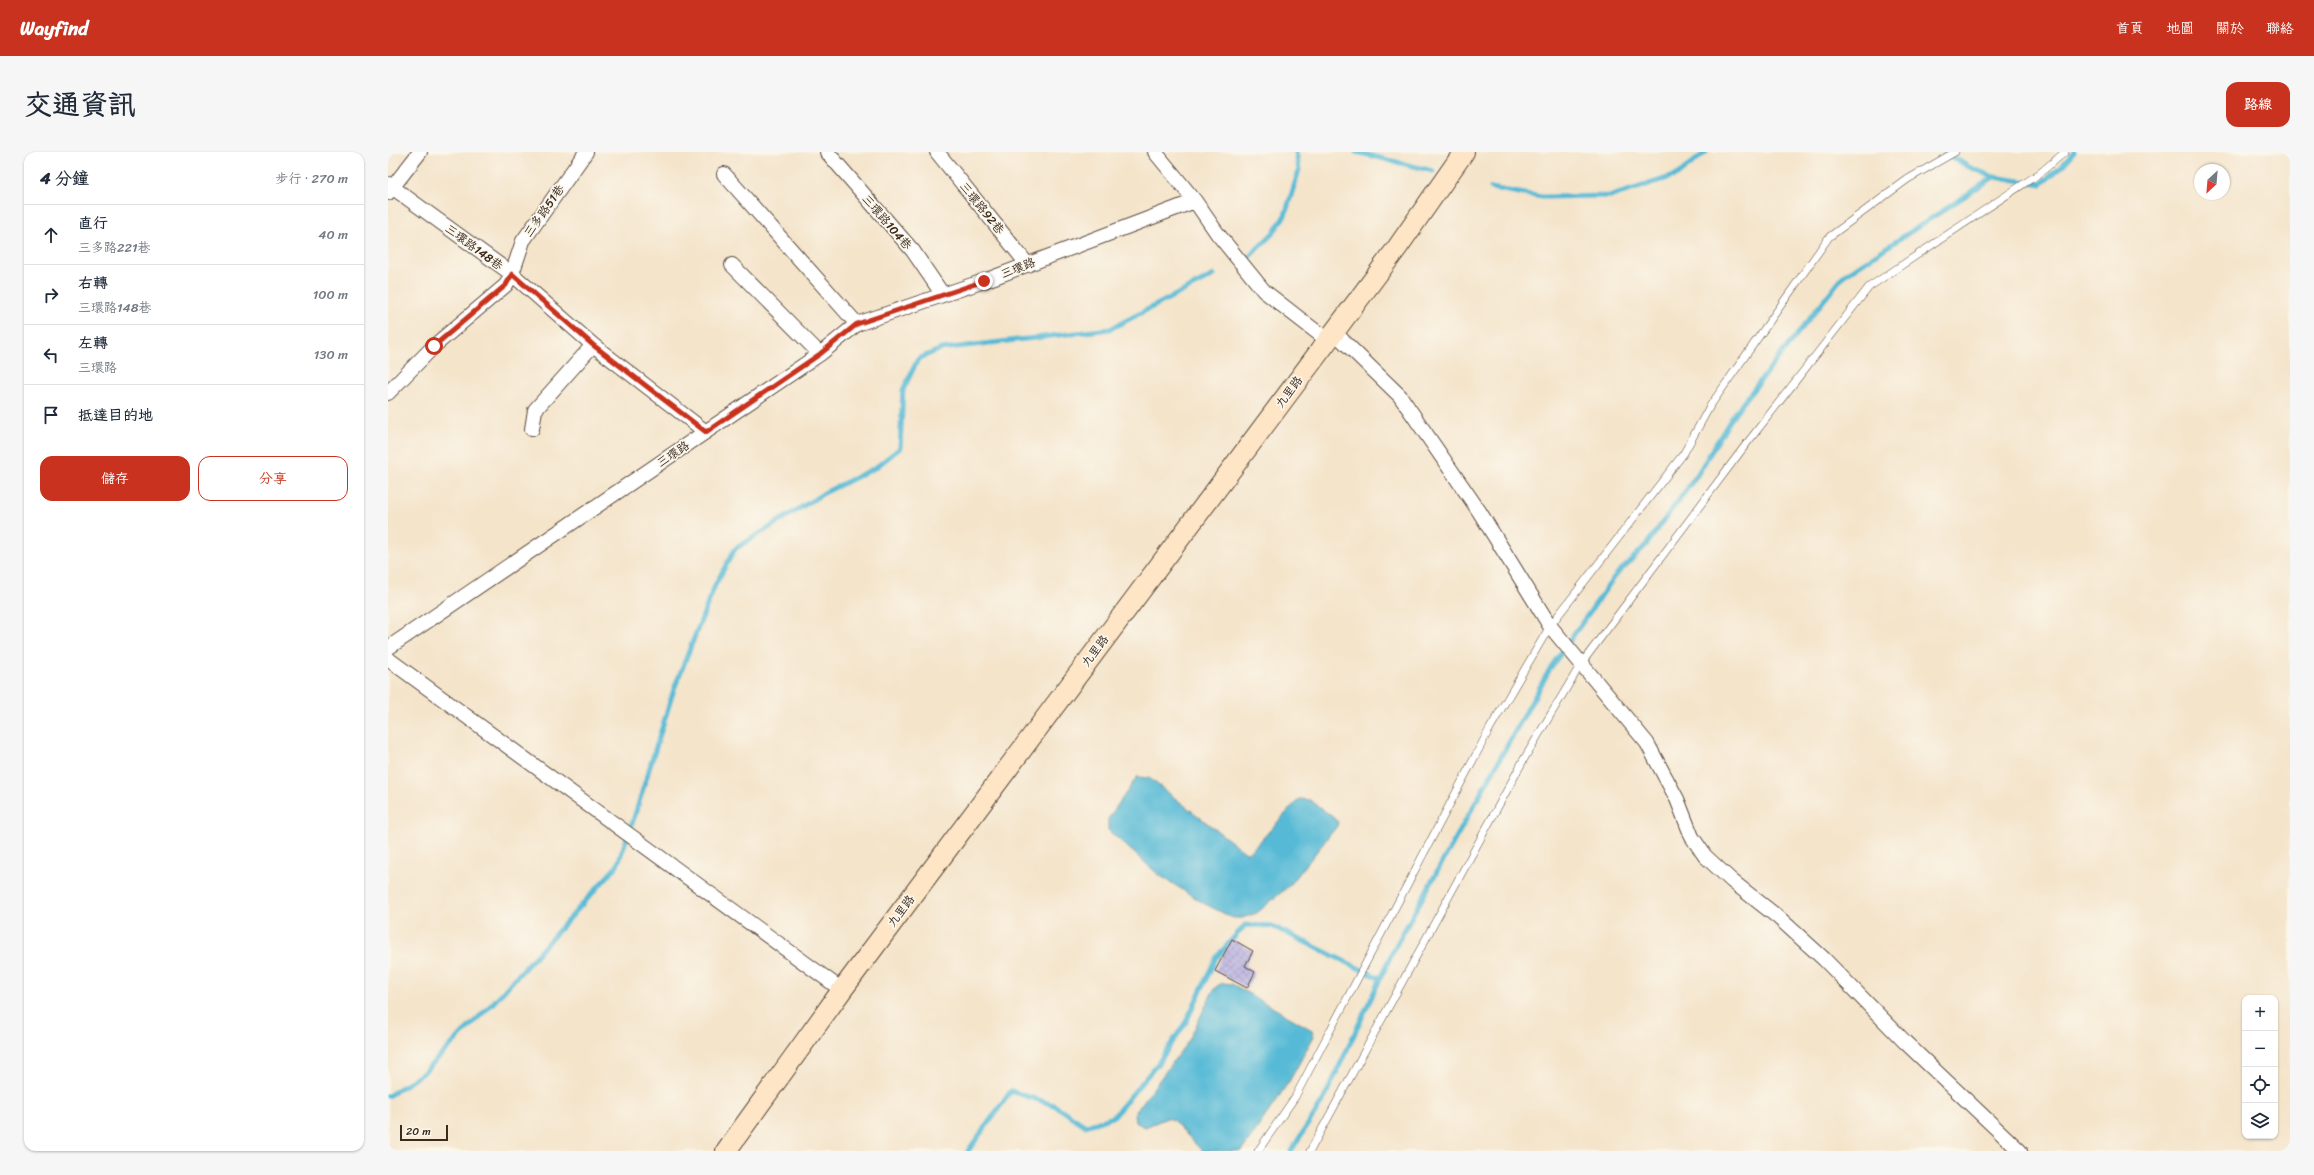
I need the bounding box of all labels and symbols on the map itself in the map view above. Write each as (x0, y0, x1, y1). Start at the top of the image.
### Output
north arrow (2194, 164, 2230, 200)
street label: 三環路92巷 (954, 177, 1010, 239)
street label: 三多路51巷 (518, 180, 570, 242)
street label: 三環路104巷 (856, 189, 918, 255)
street label: 三環路148巷 (440, 218, 508, 276)
street label: 三環路 (997, 251, 1039, 285)
route end (975, 272, 993, 290)
route start (425, 337, 443, 355)
street label: 九里路 (1269, 371, 1309, 413)
street label: 三環路 (652, 435, 694, 473)
street label: 九里路 (1075, 630, 1115, 672)
street label: 九里路 (881, 890, 921, 932)
scale bar (400, 1123, 448, 1142)

